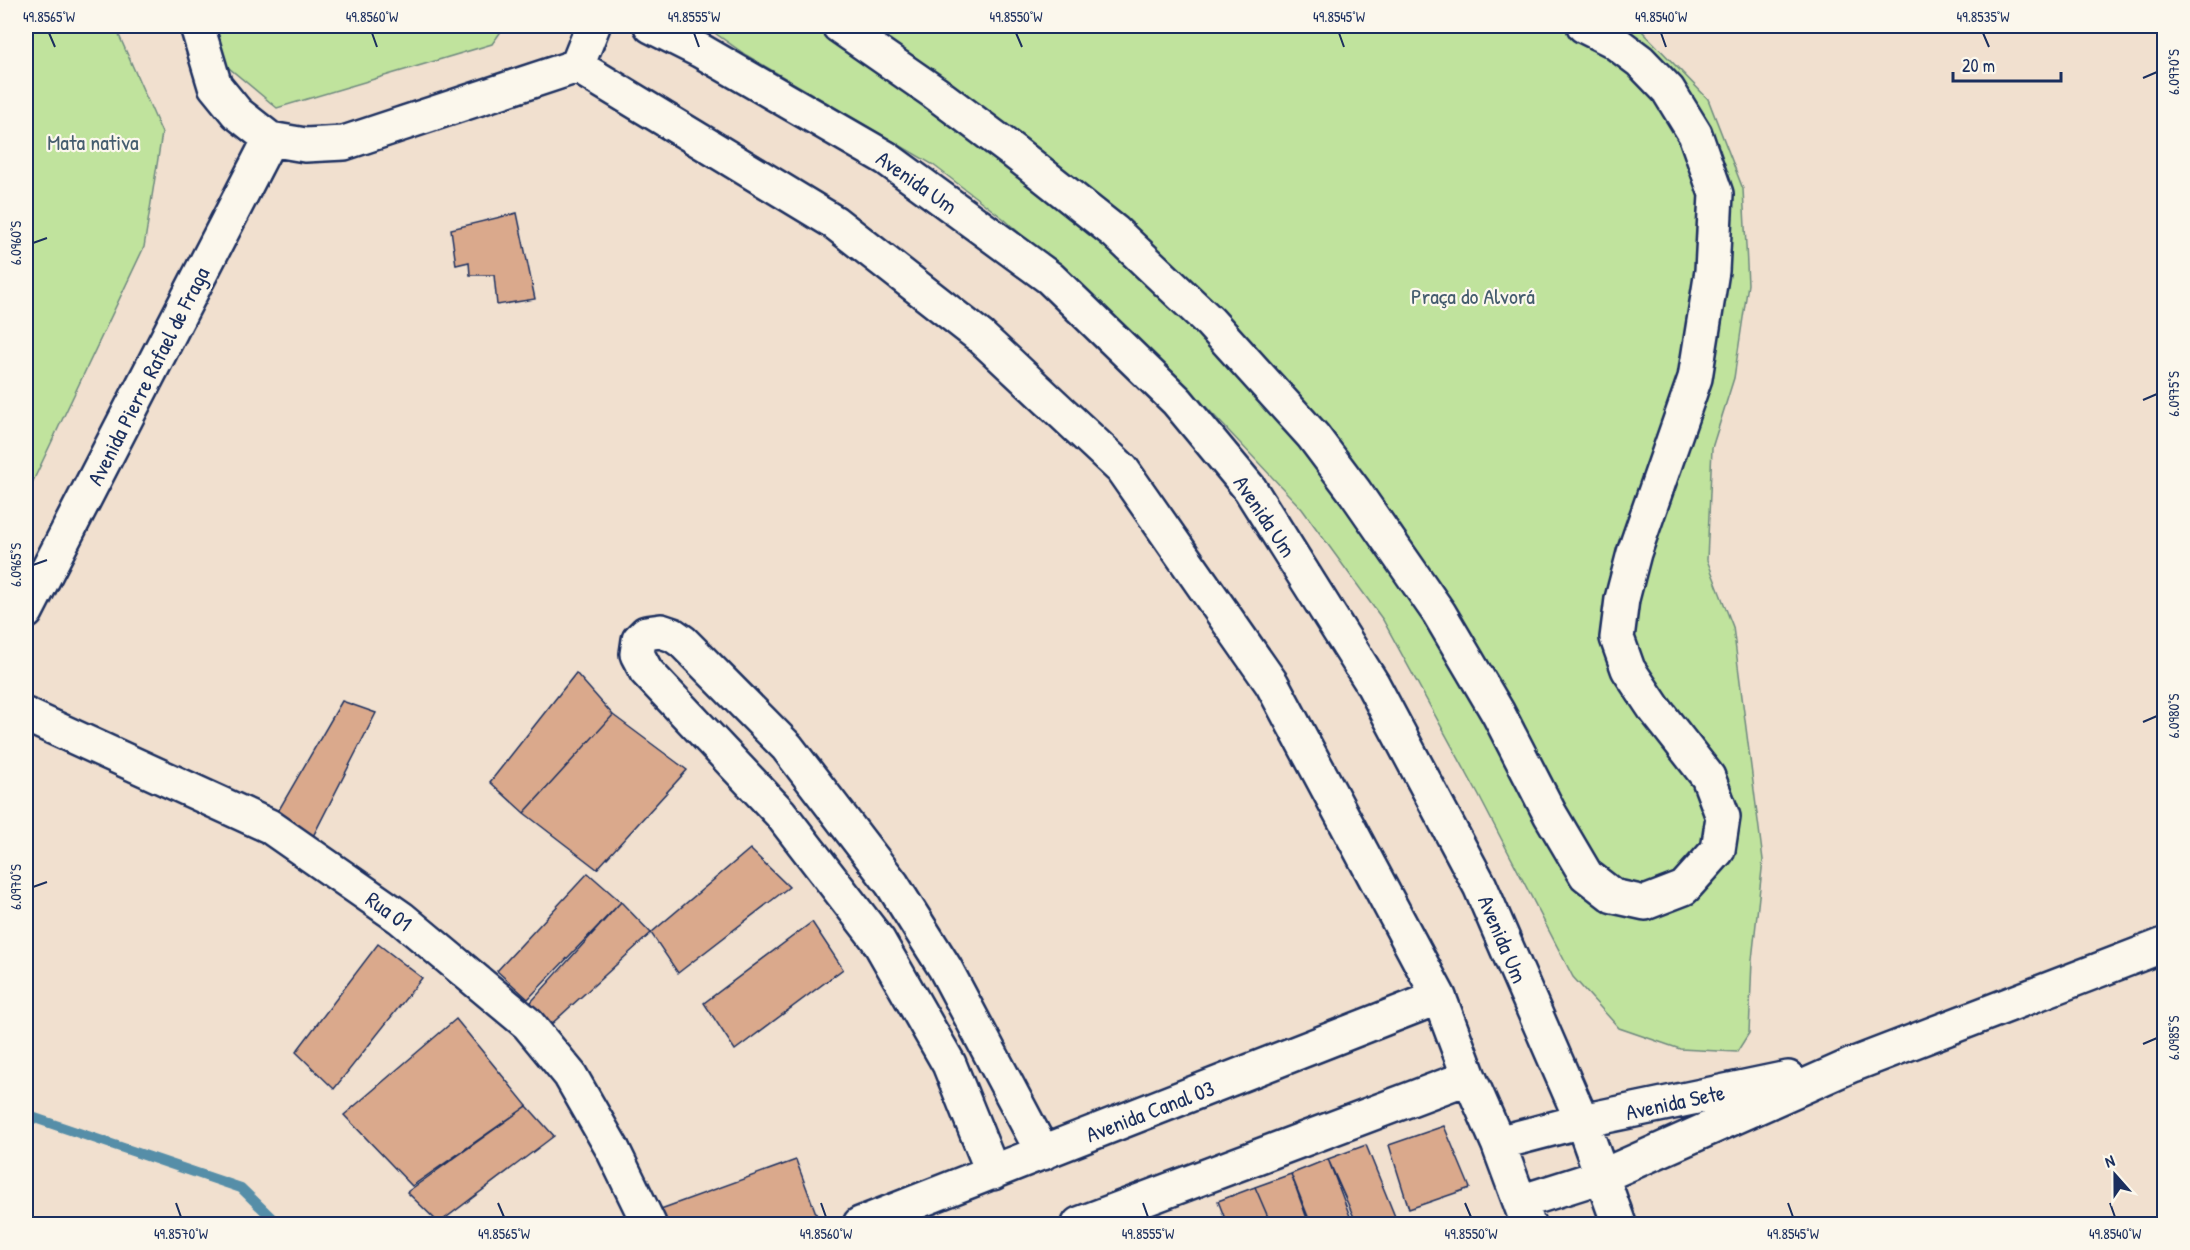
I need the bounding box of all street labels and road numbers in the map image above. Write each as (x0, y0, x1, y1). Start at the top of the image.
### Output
street label: Avenida Um (871, 143, 964, 221)
street label: Avenida Pierre Rafael de Fraga (80, 261, 216, 490)
street label: Avenida Um (1227, 469, 1303, 563)
street label: Rua 01 (360, 884, 418, 938)
street label: Avenida Um (1471, 891, 1535, 987)
street label: Avenida Canal 03 (1081, 1073, 1219, 1149)
street label: Avenida Sete (1623, 1077, 1728, 1127)

